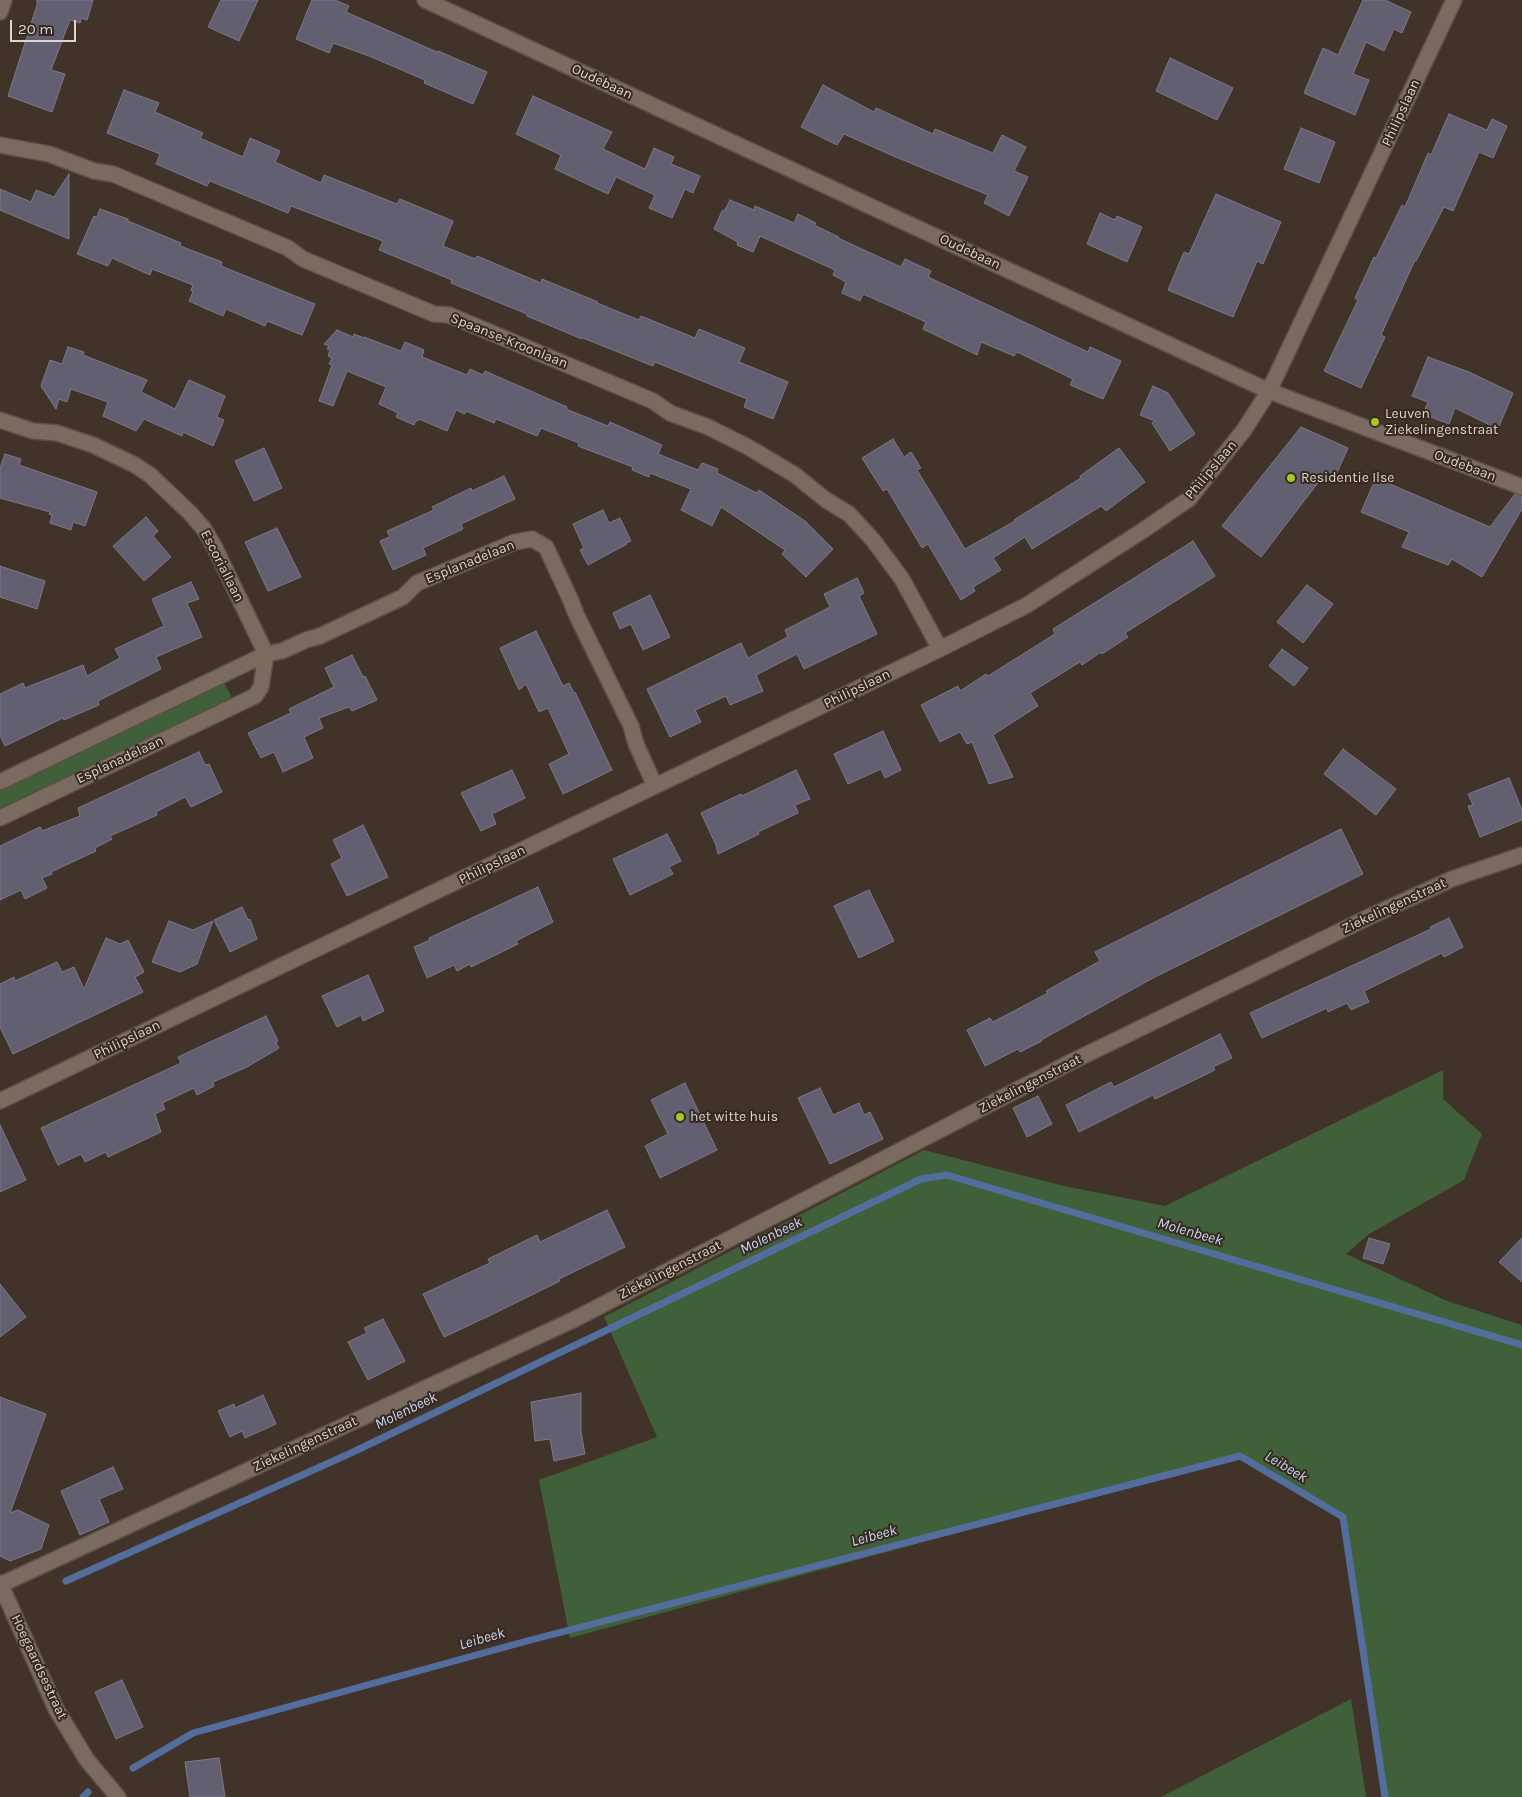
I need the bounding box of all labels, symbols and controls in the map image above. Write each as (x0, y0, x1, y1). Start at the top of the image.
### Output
scale bar (12, 10, 79, 42)
text: 20 m (18, 20, 53, 38)
street label: Oudebaan (569, 61, 635, 103)
street label: Philipslaan (1378, 77, 1424, 149)
street label: Oudebaan (937, 231, 1003, 273)
street label: Spaanse-Kroonlaan (448, 310, 570, 372)
place label: Leuven Ziekelingenstraat (1385, 406, 1498, 438)
marker: Leuven Ziekelingenstraat (1369, 416, 1381, 428)
street label: Philipslaan (1181, 437, 1241, 503)
street label: Oudebaan (1432, 446, 1498, 486)
place label: Residentie Ilse (1301, 470, 1395, 486)
marker: Residentie Ilse (1285, 472, 1297, 484)
street label: Escoriallaan (197, 527, 247, 605)
street label: Esplanadelaan (423, 537, 517, 587)
street label: Philipslaan (821, 666, 893, 712)
street label: Esplanadelaan (74, 732, 166, 788)
street label: Philipslaan (456, 842, 528, 888)
street label: Ziekelingenstraat (1339, 874, 1449, 938)
street label: Philipslaan (91, 1017, 163, 1063)
street label: Ziekelingenstraat (976, 1051, 1084, 1117)
place label: het witte huis (690, 1109, 778, 1125)
marker: het witte huis (674, 1111, 686, 1123)
water label: Molenbeek (737, 1213, 805, 1259)
water label: Molenbeek (1155, 1214, 1225, 1250)
street label: Ziekelingenstraat (616, 1237, 724, 1303)
water label: Molenbeek (372, 1388, 440, 1434)
street label: Ziekelingenstraat (250, 1412, 360, 1476)
water label: Leibeek (1261, 1447, 1311, 1487)
water label: Leibeek (849, 1521, 899, 1551)
street label: Hoegaardsestraat (7, 1612, 71, 1722)
water label: Leibeek (457, 1624, 507, 1654)

